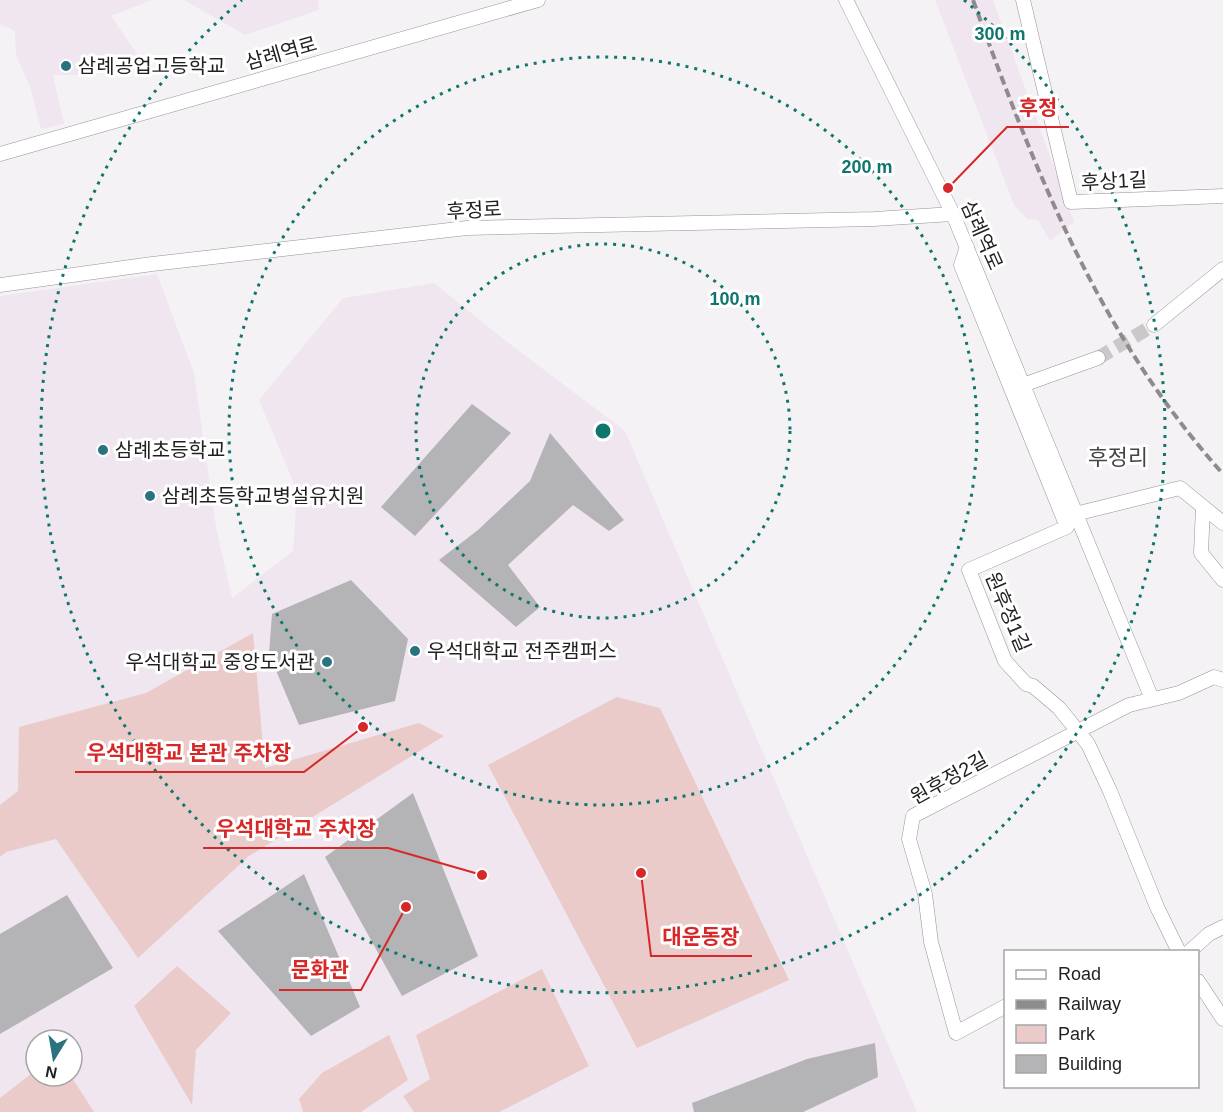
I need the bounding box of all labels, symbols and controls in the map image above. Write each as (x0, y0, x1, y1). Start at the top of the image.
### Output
text: 300 m (974, 24, 1026, 44)
street label: 삼례역로 (243, 32, 319, 74)
place label: 삼례공업고등학교 (78, 55, 225, 77)
marker: 삼례공업고등학교 (59, 59, 73, 73)
callout: 후정 (1007, 88, 1069, 127)
text: 후정 (1019, 96, 1057, 119)
text: 200 m (841, 157, 893, 177)
street label: 후상1길 (1080, 168, 1148, 194)
street label: 삼례역로 (957, 197, 1007, 273)
street label: 후정로 (446, 198, 502, 222)
text: 100 m (709, 289, 761, 309)
centre of rings (593, 421, 613, 441)
place label: 삼례초등학교 (115, 439, 225, 461)
marker: 삼례초등학교 (96, 443, 110, 457)
district label: 후정리 (1088, 445, 1148, 470)
place label: 삼례초등학교병설유치원 (162, 485, 364, 507)
marker: 삼례초등학교병설유치원 (143, 489, 157, 503)
street label: 원후정1길 (981, 569, 1035, 655)
place label: 우석대학교 전주캠퍼스 (427, 640, 617, 662)
marker: 우석대학교 전주캠퍼스 (408, 644, 422, 658)
place label: 우석대학교 중앙도서관 (125, 651, 315, 673)
marker: 우석대학교 중앙도서관 (320, 655, 334, 669)
callout: 우석대학교 본관 주차장 (75, 733, 304, 772)
text: 우석대학교 본관 주차장 (87, 741, 291, 764)
street label: 원후정2길 (907, 748, 991, 808)
callout: 우석대학교 주차장 (203, 809, 388, 848)
text: 우석대학교 주차장 (216, 817, 376, 840)
callout: 대운동장 (651, 917, 752, 956)
text: 대운동장 (662, 925, 740, 948)
legend (1004, 950, 1199, 1088)
callout: 문화관 (279, 951, 361, 990)
text: 문화관 (291, 958, 349, 981)
text: Road (1058, 964, 1101, 984)
text: Railway (1058, 994, 1121, 1014)
text: Park (1058, 1024, 1096, 1044)
north arrow (24, 1028, 84, 1088)
text: Building (1058, 1054, 1122, 1074)
text: N (44, 1063, 59, 1082)

